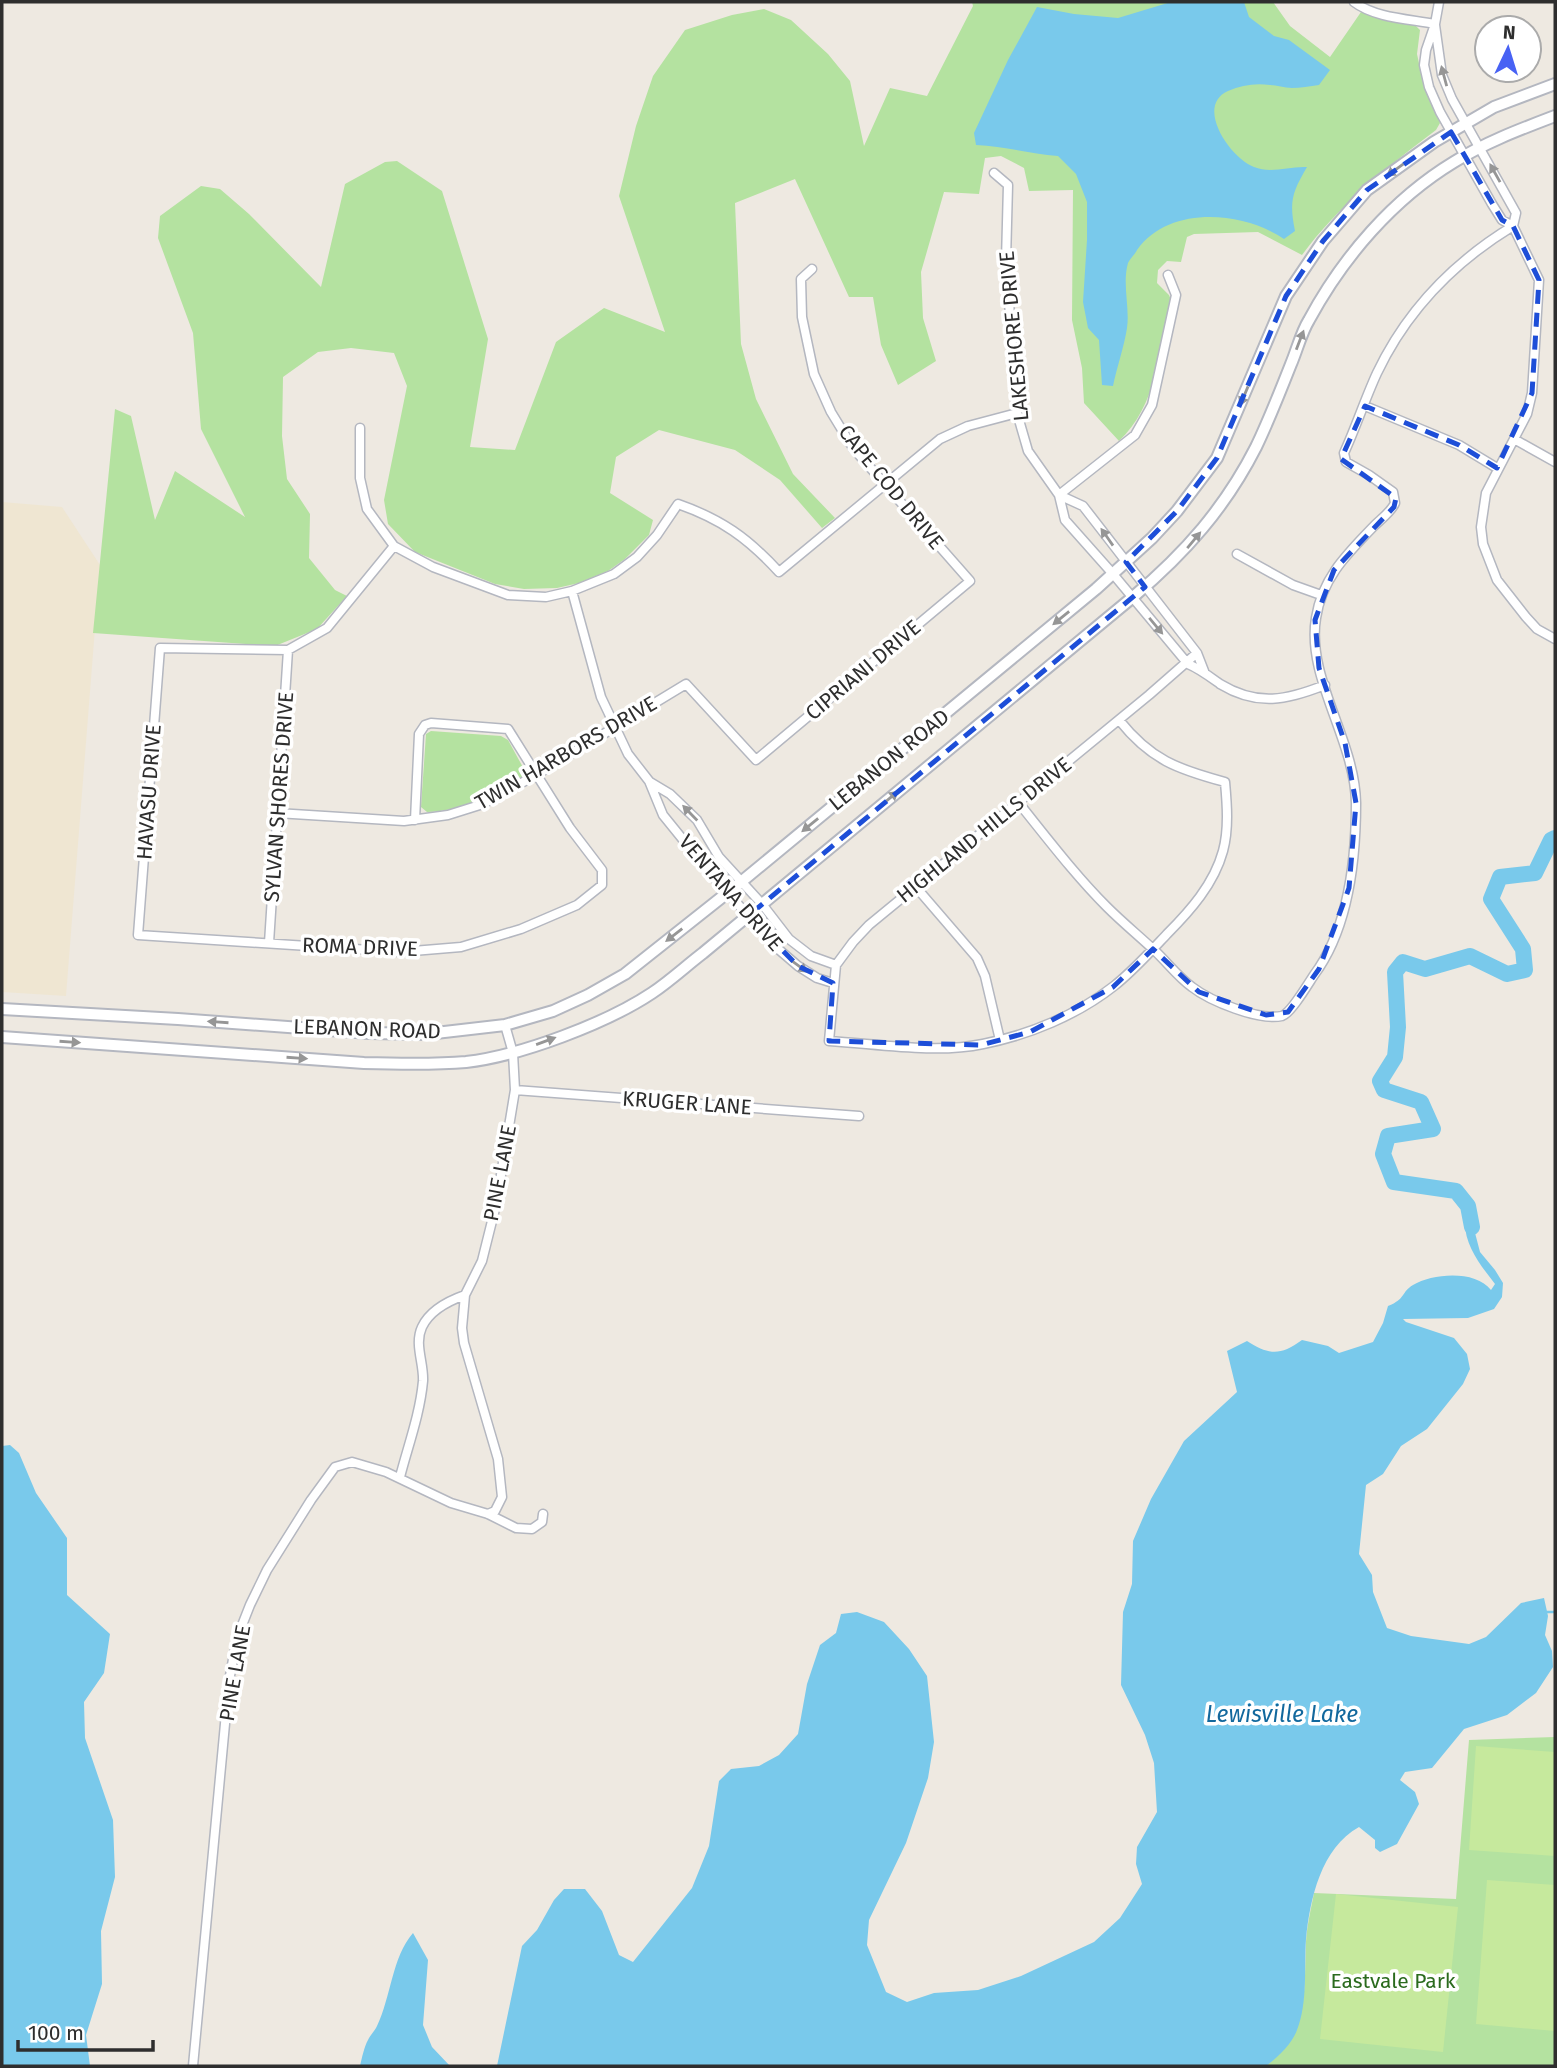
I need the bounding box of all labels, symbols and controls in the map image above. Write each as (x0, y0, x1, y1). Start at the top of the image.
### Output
north arrow (1473, 14, 1543, 84)
text: N (1502, 21, 1516, 44)
one-way arrow (1438, 64, 1449, 86)
one-way arrow (1386, 163, 1404, 177)
one-way arrow (1489, 164, 1501, 183)
street label: LAKESHORE DRIVE (994, 250, 1034, 422)
one-way arrow (1295, 330, 1306, 351)
one-way arrow (1238, 386, 1249, 407)
street label: CAPE COD DRIVE (833, 419, 949, 555)
one-way arrow (1100, 528, 1114, 546)
one-way arrow (1186, 531, 1201, 548)
one-way arrow (1053, 610, 1070, 625)
street label: CIPRIANI DRIVE (800, 614, 926, 726)
one-way arrow (1149, 617, 1164, 635)
street label: TWIN HARBORS DRIVE (471, 690, 661, 816)
street label: SYLVAN SHORES DRIVE (259, 691, 299, 903)
street label: LEBANON ROAD (823, 703, 955, 817)
street label: HAVASU DRIVE (131, 723, 167, 861)
street label: HIGHLAND HILLS DRIVE (891, 752, 1077, 908)
one-way arrow (881, 791, 898, 806)
one-way arrow (682, 805, 698, 822)
one-way arrow (801, 817, 819, 833)
street label: VENTANA DRIVE (673, 829, 789, 957)
one-way arrow (665, 928, 683, 942)
street label: ROMA DRIVE (301, 932, 419, 962)
one-way arrow (790, 958, 808, 972)
street label: LEBANON ROAD (293, 1013, 441, 1045)
one-way arrow (206, 1016, 228, 1027)
one-way arrow (535, 1035, 556, 1046)
one-way arrow (59, 1037, 81, 1048)
one-way arrow (286, 1053, 308, 1064)
street label: KRUGER LANE (621, 1086, 753, 1120)
street label: PINE LANE (478, 1123, 522, 1223)
street label: PINE LANE (214, 1623, 256, 1723)
water label: Lewisville Lake (1206, 1700, 1358, 1728)
park label: Eastvale Park (1330, 1968, 1456, 1994)
scale bar (18, 2008, 152, 2052)
text: 100 m (28, 2020, 84, 2046)

